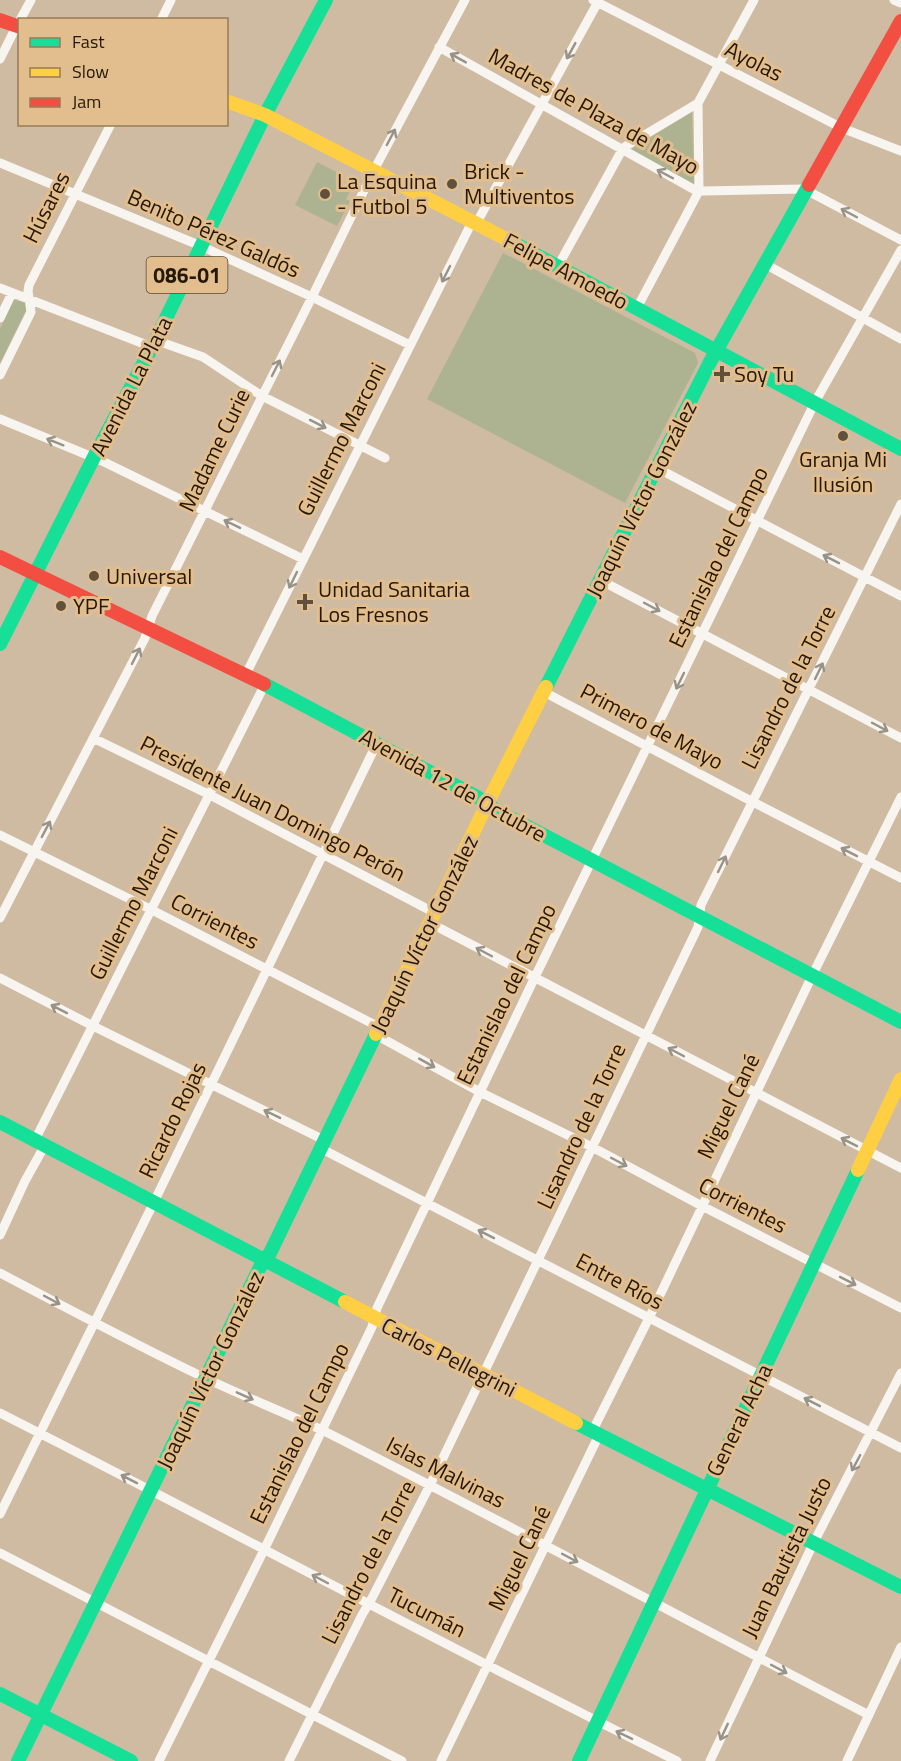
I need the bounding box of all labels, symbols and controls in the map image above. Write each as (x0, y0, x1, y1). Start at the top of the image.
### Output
legend (18, 18, 228, 126)
text: Fast (72, 28, 105, 55)
street label: Ayolas (719, 32, 789, 90)
street label: Madres de Plaza de Mayo (482, 39, 706, 183)
one-way arrow (565, 42, 576, 60)
one-way arrow (450, 52, 467, 64)
text: Slow (72, 58, 109, 85)
text: Jam (72, 88, 101, 115)
one-way arrow (386, 128, 397, 146)
place label: Brick - Multiventos (464, 154, 575, 213)
place label: La Esquina - Futbol 5 (337, 164, 437, 223)
street label: Húsares (13, 165, 79, 249)
one-way arrow (656, 168, 674, 179)
marker: Brick - Multiventos (445, 177, 459, 191)
street label: Benito Pérez Galdós (122, 180, 306, 286)
marker: La Esquina - Futbol 5 (318, 187, 332, 201)
one-way arrow (841, 207, 859, 218)
street label: Felipe Amoedo (497, 224, 635, 318)
road number: 086-01 (146, 257, 228, 293)
one-way arrow (439, 265, 451, 283)
street label: Avenida La Plata (81, 310, 181, 462)
street label: Guillermo Marconi (288, 356, 394, 522)
place label: Soy Tu (734, 357, 794, 391)
one-way arrow (271, 359, 283, 377)
marker: Soy Tu (715, 367, 729, 381)
street label: Madame Curie (169, 383, 259, 517)
street label: Joaquín Víctor González (577, 395, 705, 603)
one-way arrow (309, 418, 326, 430)
marker: Granja Mi Ilusión (836, 429, 850, 443)
one-way arrow (46, 435, 65, 446)
place label: Granja Mi Ilusión (799, 442, 887, 501)
street label: Estanislao del Campo (659, 461, 777, 653)
one-way arrow (223, 518, 241, 530)
one-way arrow (823, 553, 840, 565)
place label: Universal (106, 559, 192, 593)
marker: Universal (87, 569, 101, 583)
one-way arrow (286, 571, 298, 589)
place label: Unidad Sanitaria Los Fresnos (318, 572, 470, 631)
place label: YPF (73, 589, 109, 623)
marker: Unidad Sanitaria Los Fresnos (296, 593, 314, 611)
marker: YPF (54, 599, 68, 613)
street label: Lisandro de la Torre (732, 599, 844, 775)
one-way arrow (643, 601, 660, 613)
one-way arrow (130, 648, 142, 665)
one-way arrow (813, 662, 825, 680)
one-way arrow (673, 672, 685, 690)
street label: Primero de Mayo (574, 674, 730, 778)
street label: Avenida 12 de Octubre (353, 719, 553, 851)
one-way arrow (871, 722, 889, 733)
street label: Presidente Juan Domingo Perón (134, 726, 412, 890)
street label: Guillermo Marconi (80, 820, 186, 986)
one-way arrow (40, 821, 52, 838)
street label: Joaquín Víctor González (361, 829, 487, 1039)
one-way arrow (840, 846, 858, 857)
one-way arrow (717, 855, 728, 873)
street label: Corrientes (165, 884, 265, 958)
street label: Estanislao del Campo (447, 898, 565, 1090)
one-way arrow (476, 946, 494, 957)
one-way arrow (51, 1002, 69, 1014)
street label: Lisandro de la Torre (528, 1037, 634, 1215)
one-way arrow (668, 1046, 685, 1058)
street label: Miguel Cané (688, 1048, 768, 1164)
street label: Ricardo Rojas (129, 1056, 215, 1184)
one-way arrow (418, 1057, 435, 1069)
one-way arrow (263, 1108, 281, 1120)
one-way arrow (841, 1136, 858, 1148)
one-way arrow (610, 1156, 627, 1168)
street label: Corrientes (693, 1168, 793, 1242)
one-way arrow (478, 1227, 496, 1239)
street label: Entre Ríos (570, 1244, 670, 1318)
street label: Joaquín Víctor González (147, 1265, 273, 1475)
one-way arrow (839, 1275, 856, 1287)
one-way arrow (42, 1295, 60, 1307)
street label: Carlos Pellegrini (375, 1308, 523, 1406)
street label: Estanislao del Campo (240, 1337, 358, 1529)
street label: General Acha (697, 1358, 781, 1482)
one-way arrow (236, 1391, 254, 1402)
one-way arrow (804, 1396, 821, 1408)
street label: Islas Malvinas (380, 1427, 512, 1517)
one-way arrow (850, 1453, 861, 1471)
street label: Juan Bautista Justo (732, 1470, 840, 1644)
one-way arrow (120, 1473, 138, 1484)
street label: Lisandro de la Torre (312, 1474, 424, 1650)
street label: Miguel Cané (479, 1500, 559, 1616)
one-way arrow (561, 1553, 579, 1564)
one-way arrow (312, 1573, 329, 1585)
street label: Tucumán (382, 1578, 472, 1646)
one-way arrow (770, 1664, 788, 1675)
one-way arrow (717, 1722, 729, 1740)
one-way arrow (616, 1729, 634, 1740)

